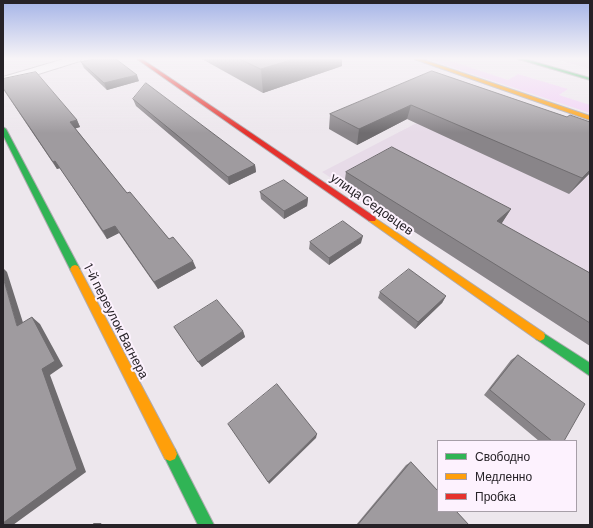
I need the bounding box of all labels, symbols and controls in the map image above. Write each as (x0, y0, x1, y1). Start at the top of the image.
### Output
street label: улица Седовцев (327, 170, 417, 238)
street label: 1-й переулок Вагнера (80, 261, 152, 381)
legend (437, 440, 577, 512)
text: Свободно (475, 449, 530, 463)
text: Медленно (475, 469, 532, 483)
text: Пробка (475, 489, 516, 503)

